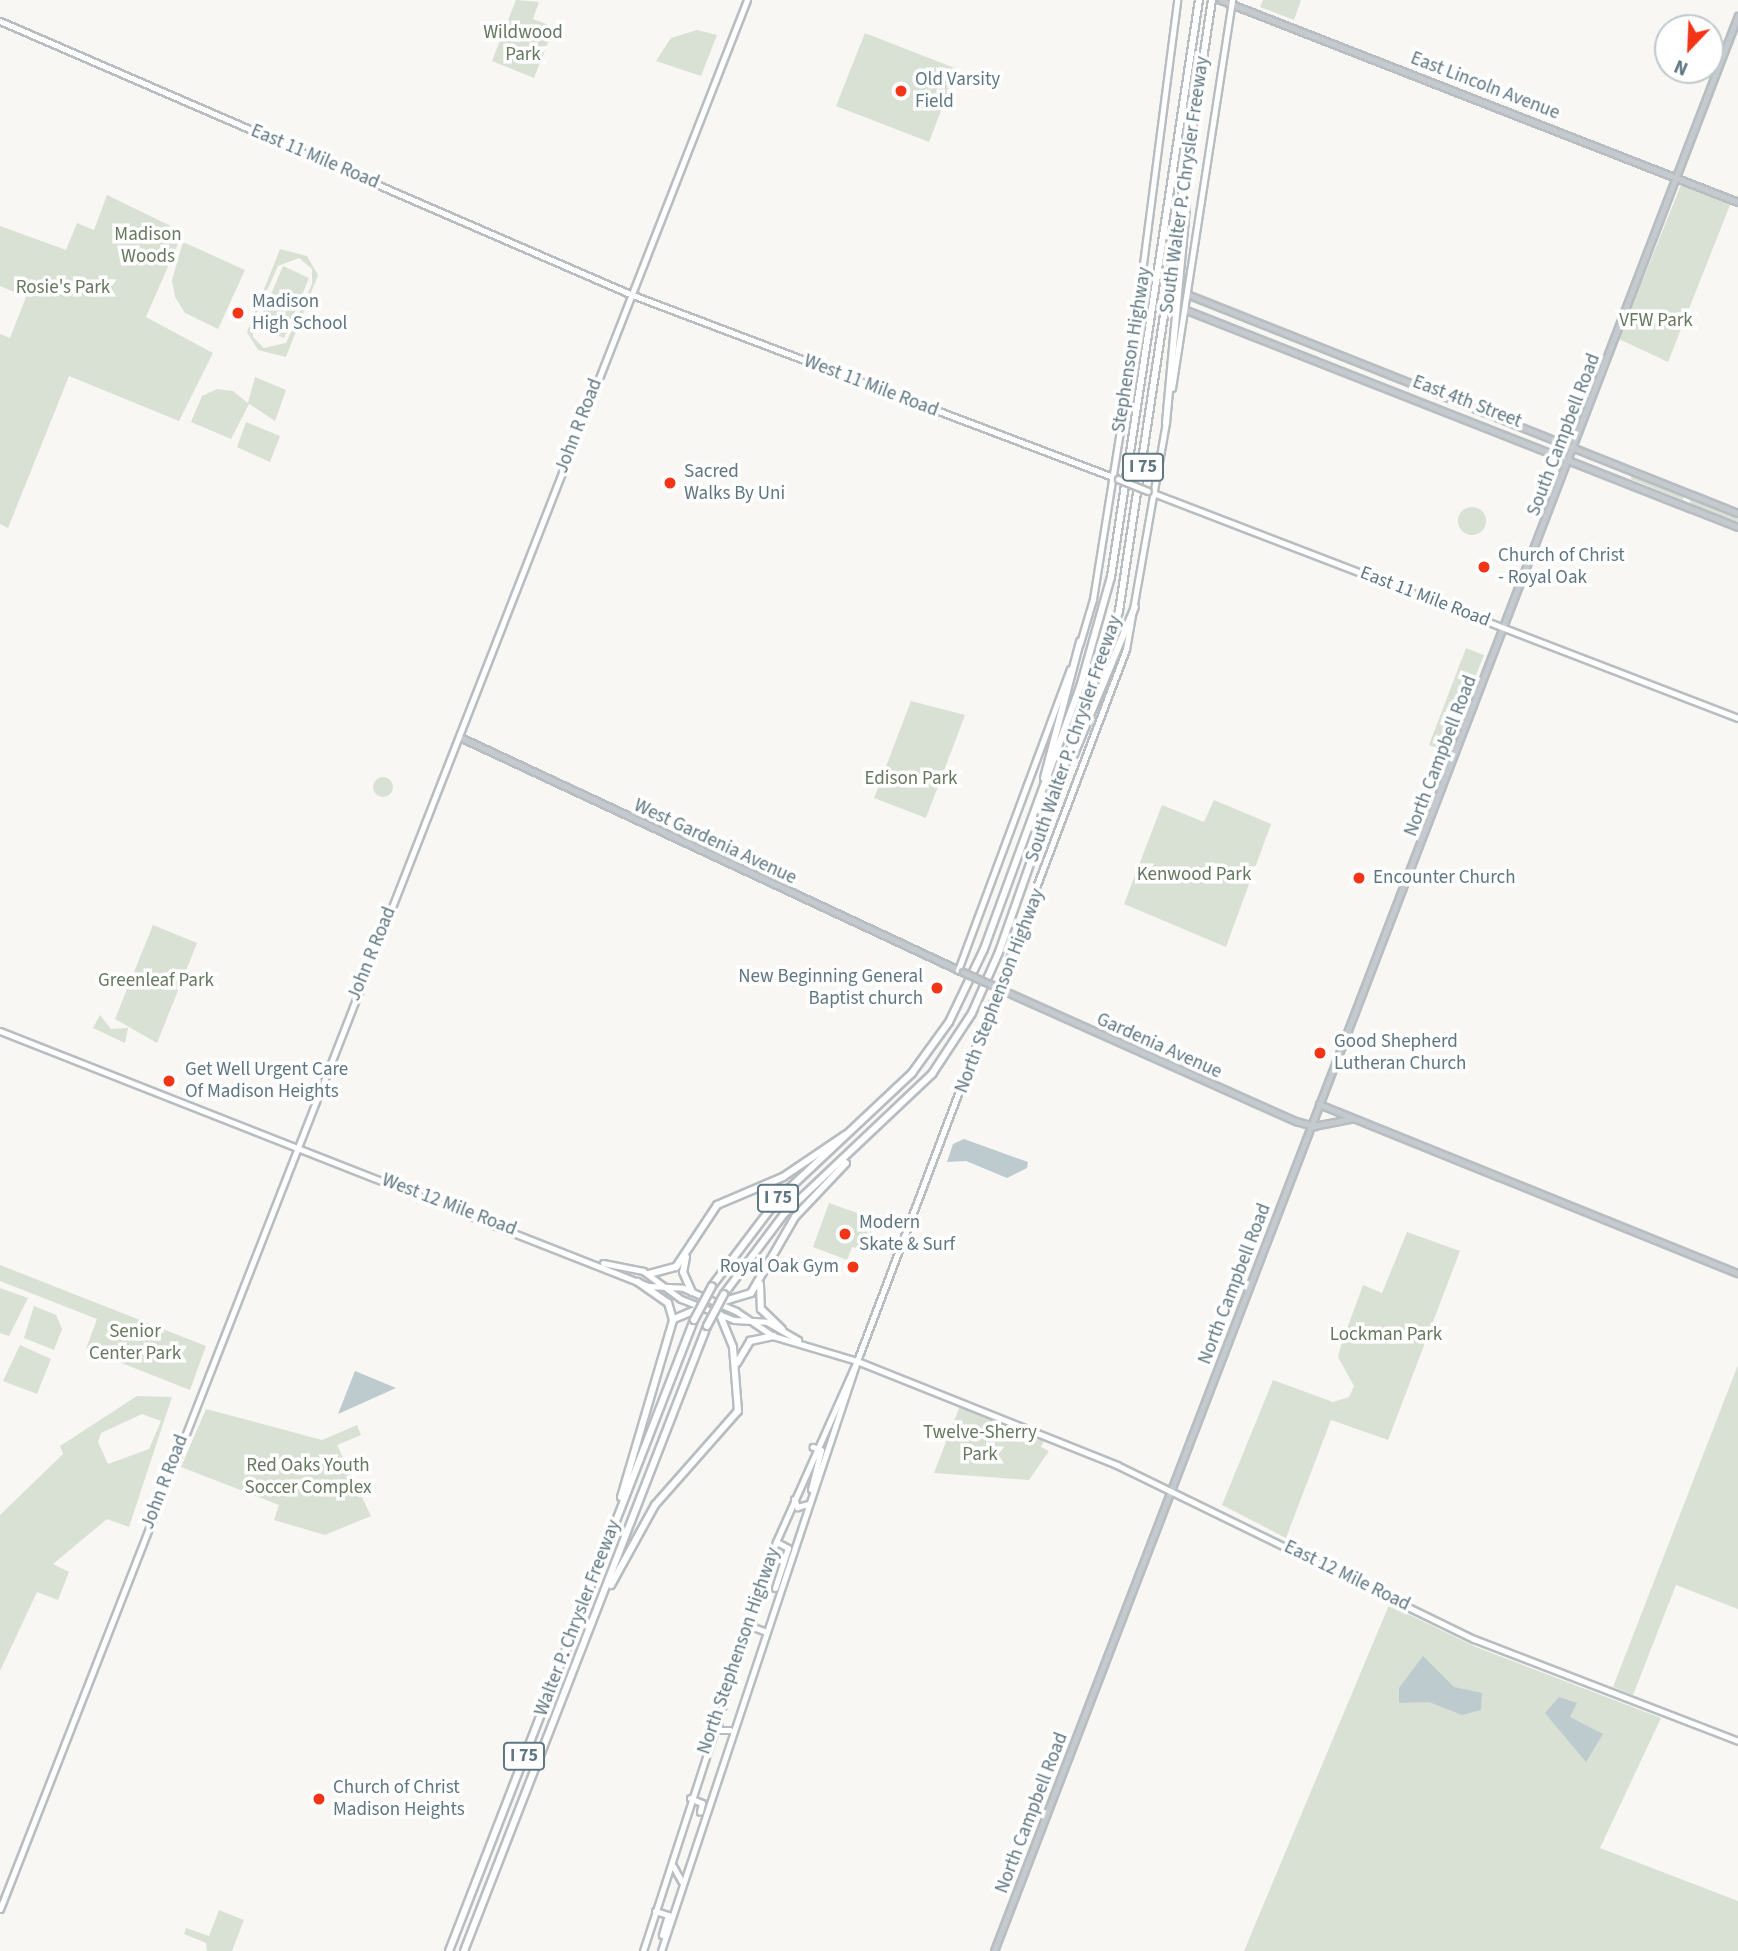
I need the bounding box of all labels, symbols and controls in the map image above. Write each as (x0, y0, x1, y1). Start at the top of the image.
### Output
north arrow (1654, 14, 1724, 84)
park label: Wildwood Park (483, 22, 563, 66)
street label: East Lincoln Avenue (1407, 47, 1563, 125)
text: N (1670, 52, 1692, 82)
street label: South Walter P. Chrysler Freeway (1156, 55, 1214, 315)
place label: Old Varsity Field (915, 69, 1000, 113)
marker: Old Varsity Field (893, 83, 909, 99)
street label: East 11 Mile Road (247, 120, 383, 194)
park label: Madison Woods (114, 224, 182, 268)
street label: Stephenson Highway (1108, 266, 1156, 434)
park label: Rosie's Park (16, 277, 110, 299)
place label: Madison High School (252, 291, 347, 335)
marker: Madison High School (230, 305, 246, 321)
park label: VFW Park (1619, 310, 1693, 332)
street label: West 11 Mile Road (801, 350, 941, 422)
street label: South Campbell Road (1522, 351, 1606, 519)
street label: East 4th Street (1409, 371, 1525, 433)
street label: John R Road (551, 376, 607, 476)
road number: I 75 (1120, 452, 1166, 481)
place label: Sacred Walks By Uni (684, 461, 785, 505)
marker: Sacred Walks By Uni (662, 475, 678, 491)
place label: Church of Christ - Royal Oak (1498, 545, 1625, 589)
marker: Church of Christ - Royal Oak (1476, 559, 1492, 575)
street label: East 11 Mile Road (1357, 562, 1493, 632)
street label: South Walter P. Chrysler Freeway (1021, 613, 1127, 865)
street label: North Campbell Road (1400, 672, 1482, 840)
park label: Edison Park (864, 768, 958, 790)
street label: West Gardenia Avenue (630, 794, 800, 890)
park label: Kenwood Park (1137, 864, 1251, 886)
place label: Encounter Church (1373, 867, 1516, 889)
marker: Encounter Church (1351, 870, 1367, 886)
street label: North Stephenson Highway (950, 886, 1050, 1096)
street label: John R Road (343, 904, 401, 1004)
place label: New Beginning General Baptist church (738, 966, 923, 1010)
park label: Greenleaf Park (98, 970, 214, 992)
marker: New Beginning General Baptist church (929, 980, 945, 996)
street label: Gardenia Avenue (1093, 1008, 1225, 1084)
place label: Good Shepherd Lutheran Church (1334, 1031, 1466, 1075)
marker: Good Shepherd Lutheran Church (1312, 1045, 1328, 1061)
place label: Get Well Urgent Care Of Madison Heights (185, 1059, 348, 1103)
marker: Get Well Urgent Care Of Madison Heights (159, 1071, 179, 1091)
street label: West 12 Mile Road (379, 1169, 519, 1241)
road number: I 75 (755, 1184, 801, 1212)
street label: North Campbell Road (1194, 1200, 1276, 1368)
place label: Modern Skate & Surf (859, 1212, 955, 1256)
marker: Modern Skate & Surf (837, 1226, 853, 1242)
place label: Royal Oak Gym (720, 1256, 839, 1278)
marker: Royal Oak Gym (845, 1259, 861, 1275)
park label: Senior Center Park (89, 1321, 181, 1365)
park label: Lockman Park (1330, 1324, 1442, 1346)
park label: Twelve-Sherry Park (923, 1422, 1037, 1466)
street label: John R Road (137, 1432, 193, 1532)
park label: Red Oaks Youth Soccer Complex (245, 1455, 371, 1499)
street label: Walter P. Chrysler Freeway (530, 1517, 626, 1719)
street label: East 12 Mile Road (1280, 1536, 1414, 1616)
street label: North Stephenson Highway (693, 1545, 785, 1757)
street label: North Campbell Road (991, 1729, 1073, 1897)
road number: I 75 (501, 1742, 547, 1770)
place label: Church of Christ Madison Heights (333, 1777, 465, 1821)
marker: Church of Christ Madison Heights (311, 1791, 327, 1807)

